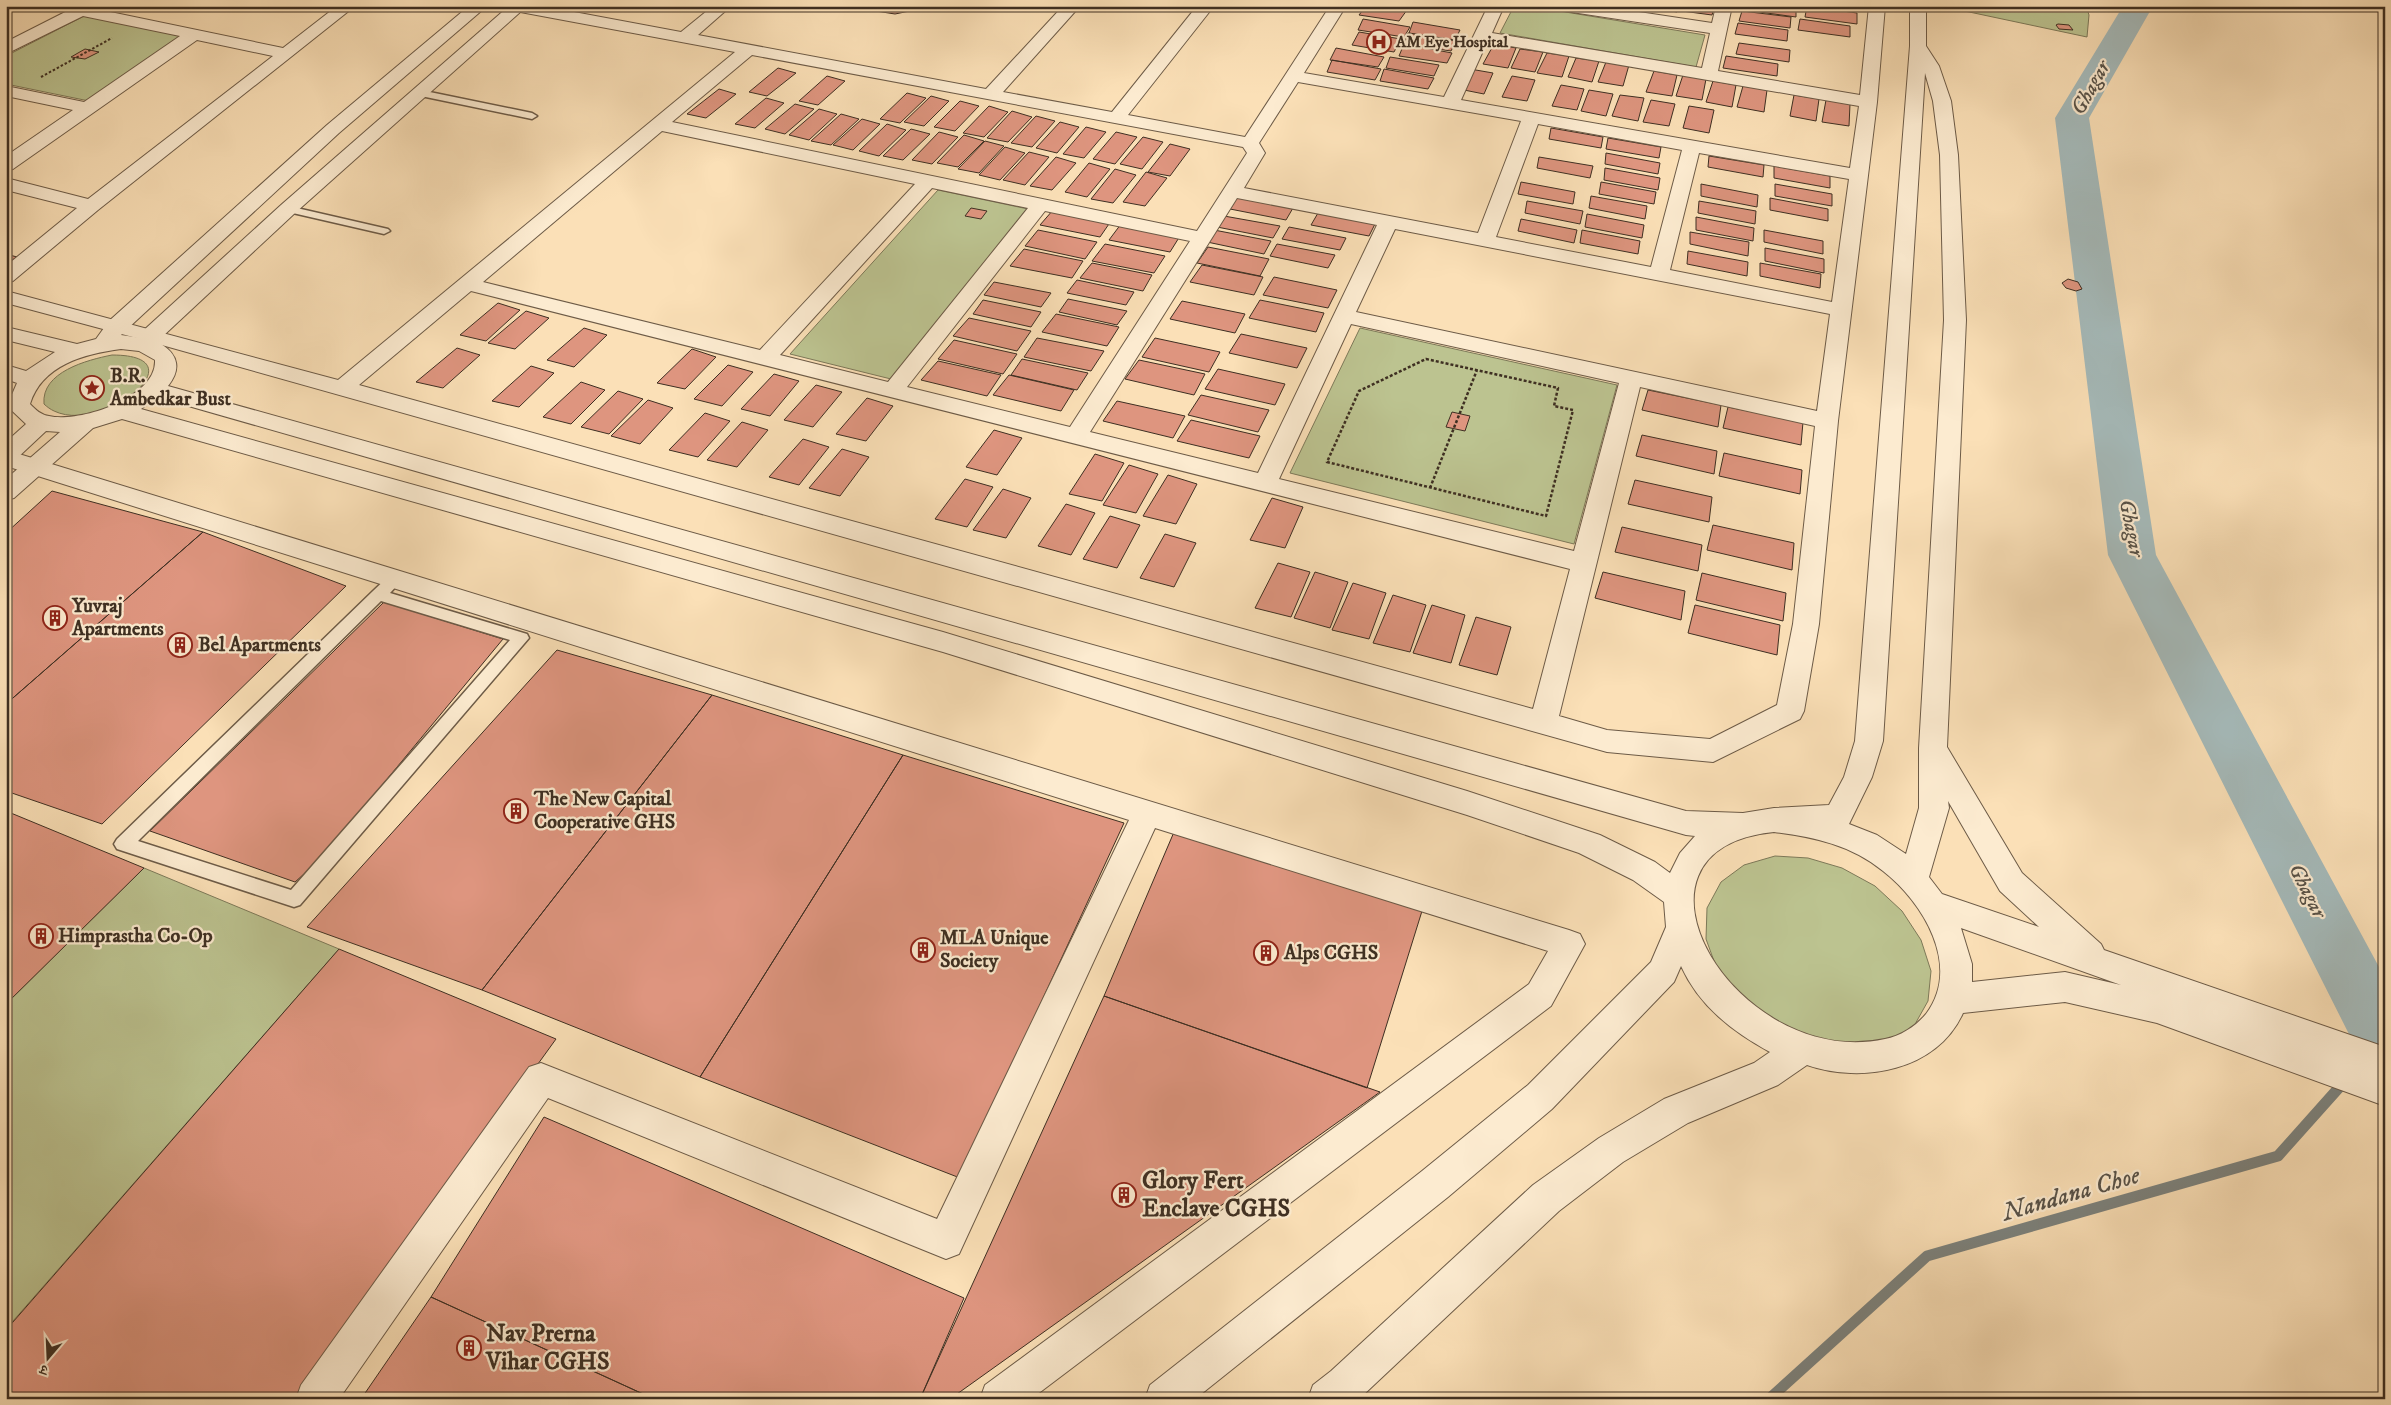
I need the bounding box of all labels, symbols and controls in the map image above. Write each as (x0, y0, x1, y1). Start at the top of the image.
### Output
hospital icon: AM Eye Hospital (1366, 29, 1392, 55)
place label: AM Eye Hospital (1395, 32, 1509, 52)
water label: Ghagar (2066, 55, 2117, 120)
place label: B.R. Ambedkar Bust (109, 364, 231, 412)
place icon: B.R. Ambedkar Bust (79, 375, 105, 401)
water label: Ghagar (2113, 497, 2150, 560)
place label: Yuvraj Apartments (71, 594, 164, 642)
building icon: Yuvraj Apartments (42, 605, 68, 631)
building icon: Bel Apartments (167, 632, 193, 658)
place label: Bel Apartments (198, 633, 321, 658)
place label: The New Capital Cooperative GHS (533, 787, 675, 835)
building icon: The New Capital Cooperative GHS (503, 798, 529, 824)
water label: Ghagar (2282, 859, 2332, 924)
building icon: Himprastha Co-Op (28, 923, 54, 949)
place label: Himprastha Co-Op (58, 924, 213, 949)
place label: MLA Unique Society (940, 926, 1049, 974)
building icon: MLA Unique Society (910, 937, 936, 963)
building icon: Alps CGHS (1253, 940, 1279, 966)
place label: Alps CGHS (1283, 941, 1378, 966)
water label: Nandana Choe (1997, 1159, 2144, 1229)
place label: Glory Fert Enclave CGHS (1142, 1166, 1290, 1224)
building icon: Glory Fert Enclave CGHS (1111, 1182, 1137, 1208)
place label: Nav Prerna Vihar CGHS (485, 1319, 610, 1377)
north arrow (22, 1332, 72, 1382)
building icon: Nav Prerna Vihar CGHS (456, 1335, 482, 1361)
text: उ (37, 1359, 51, 1379)

